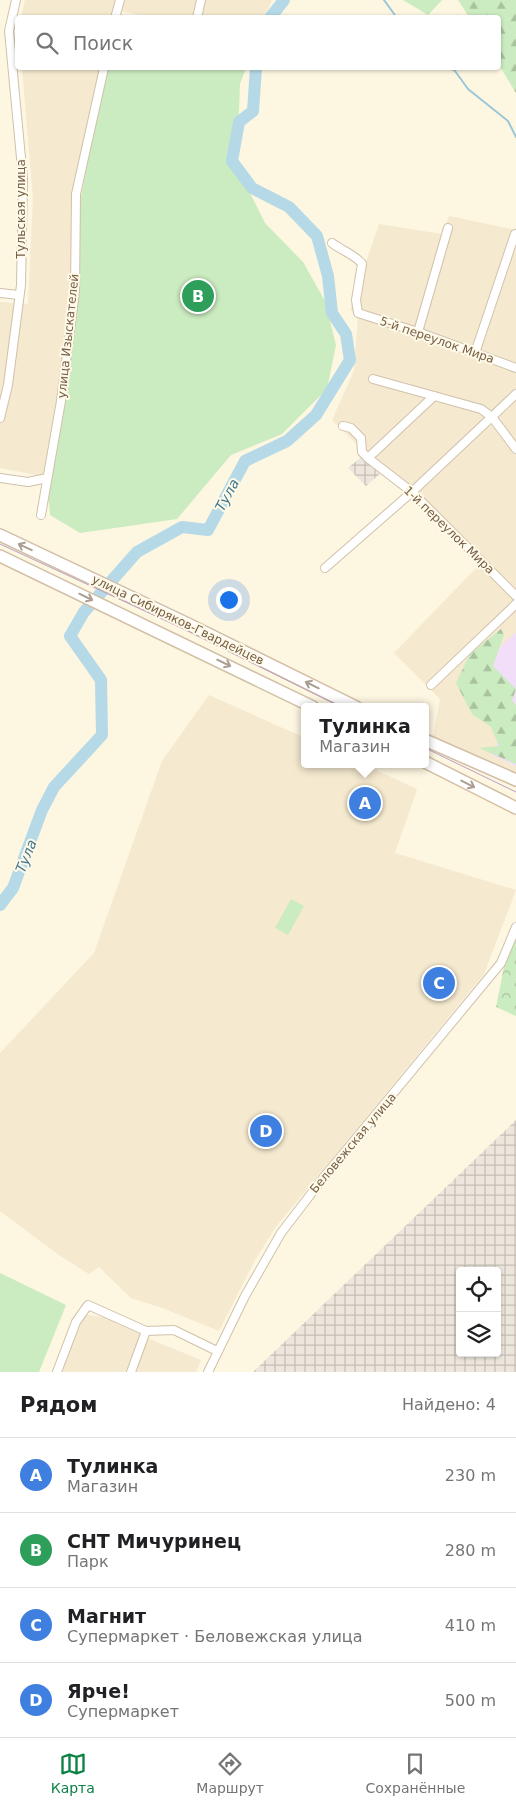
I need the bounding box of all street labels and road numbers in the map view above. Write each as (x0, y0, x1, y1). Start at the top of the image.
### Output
street label: Тульская улица (14, 159, 28, 260)
street label: улица Изыскателей (54, 273, 82, 399)
street label: 5-й переулок Мира (378, 314, 496, 366)
street label: 1-й переулок Мира (401, 483, 497, 577)
street label: улица Сибиряков-Гвардейцев (90, 572, 266, 668)
street label: Беловежская улица (307, 1090, 399, 1196)

